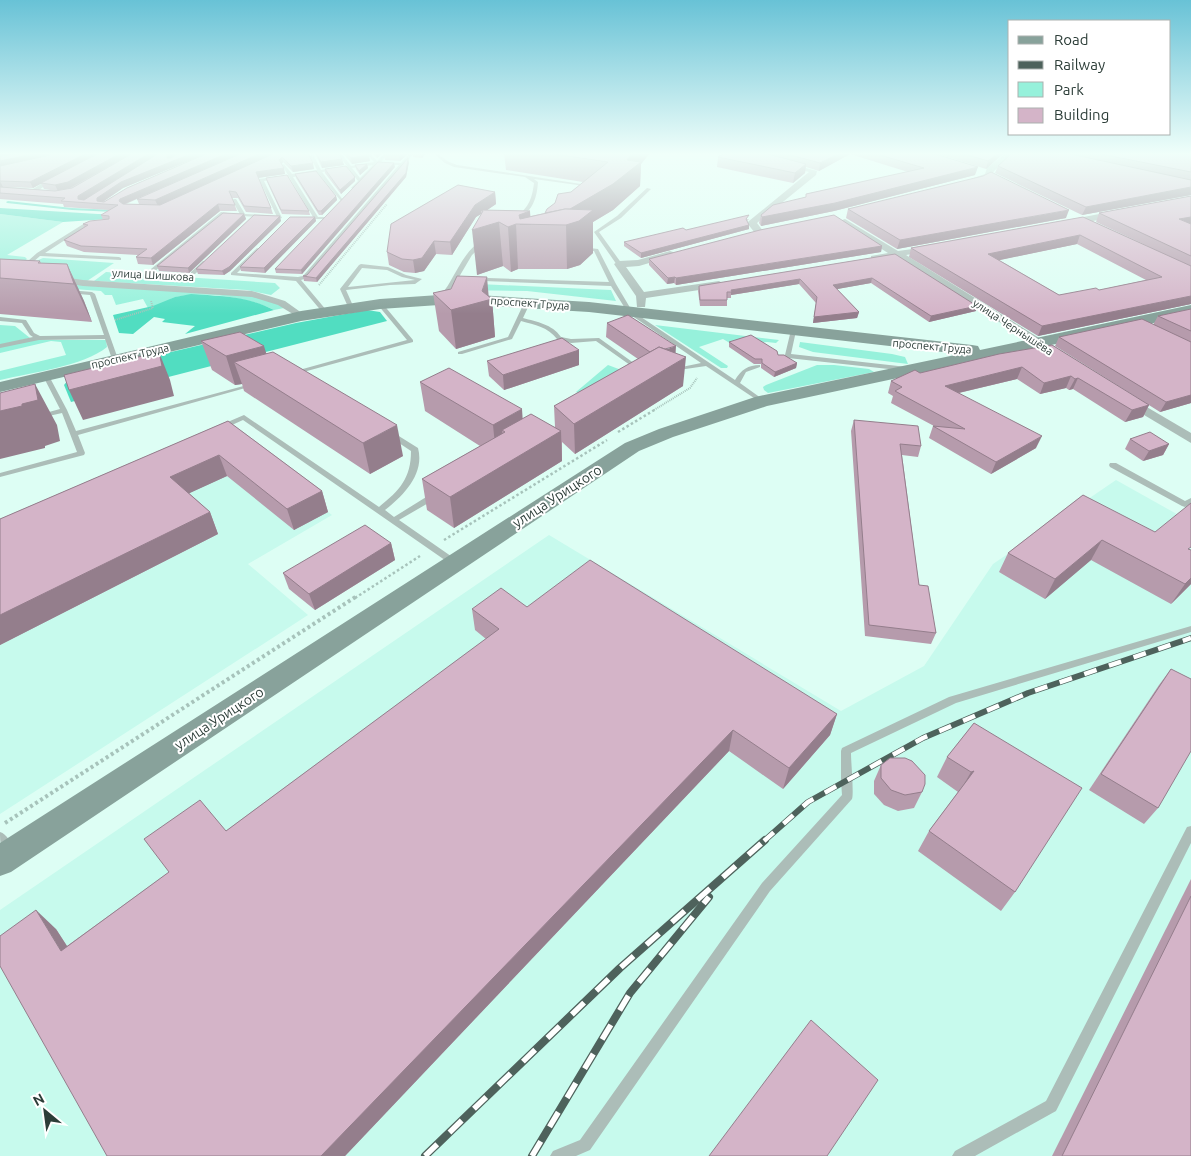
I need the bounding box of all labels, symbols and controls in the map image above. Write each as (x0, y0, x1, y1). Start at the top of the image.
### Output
legend (1008, 20, 1171, 135)
text: Road (1054, 31, 1089, 48)
text: Railway (1054, 56, 1105, 73)
text: Park (1054, 81, 1084, 98)
text: Building (1054, 106, 1109, 123)
street label: улица Шишкова (112, 267, 194, 283)
street label: проспект Труда (490, 294, 570, 312)
street label: улица Чернышёва (971, 297, 1055, 357)
street label: проспект Труда (892, 337, 972, 355)
street label: проспект Труда (90, 341, 170, 371)
street label: улица Урицкого (510, 461, 604, 531)
street label: улица Урицкого (172, 683, 266, 753)
north arrow (20, 1086, 70, 1136)
text: N (30, 1090, 47, 1109)

